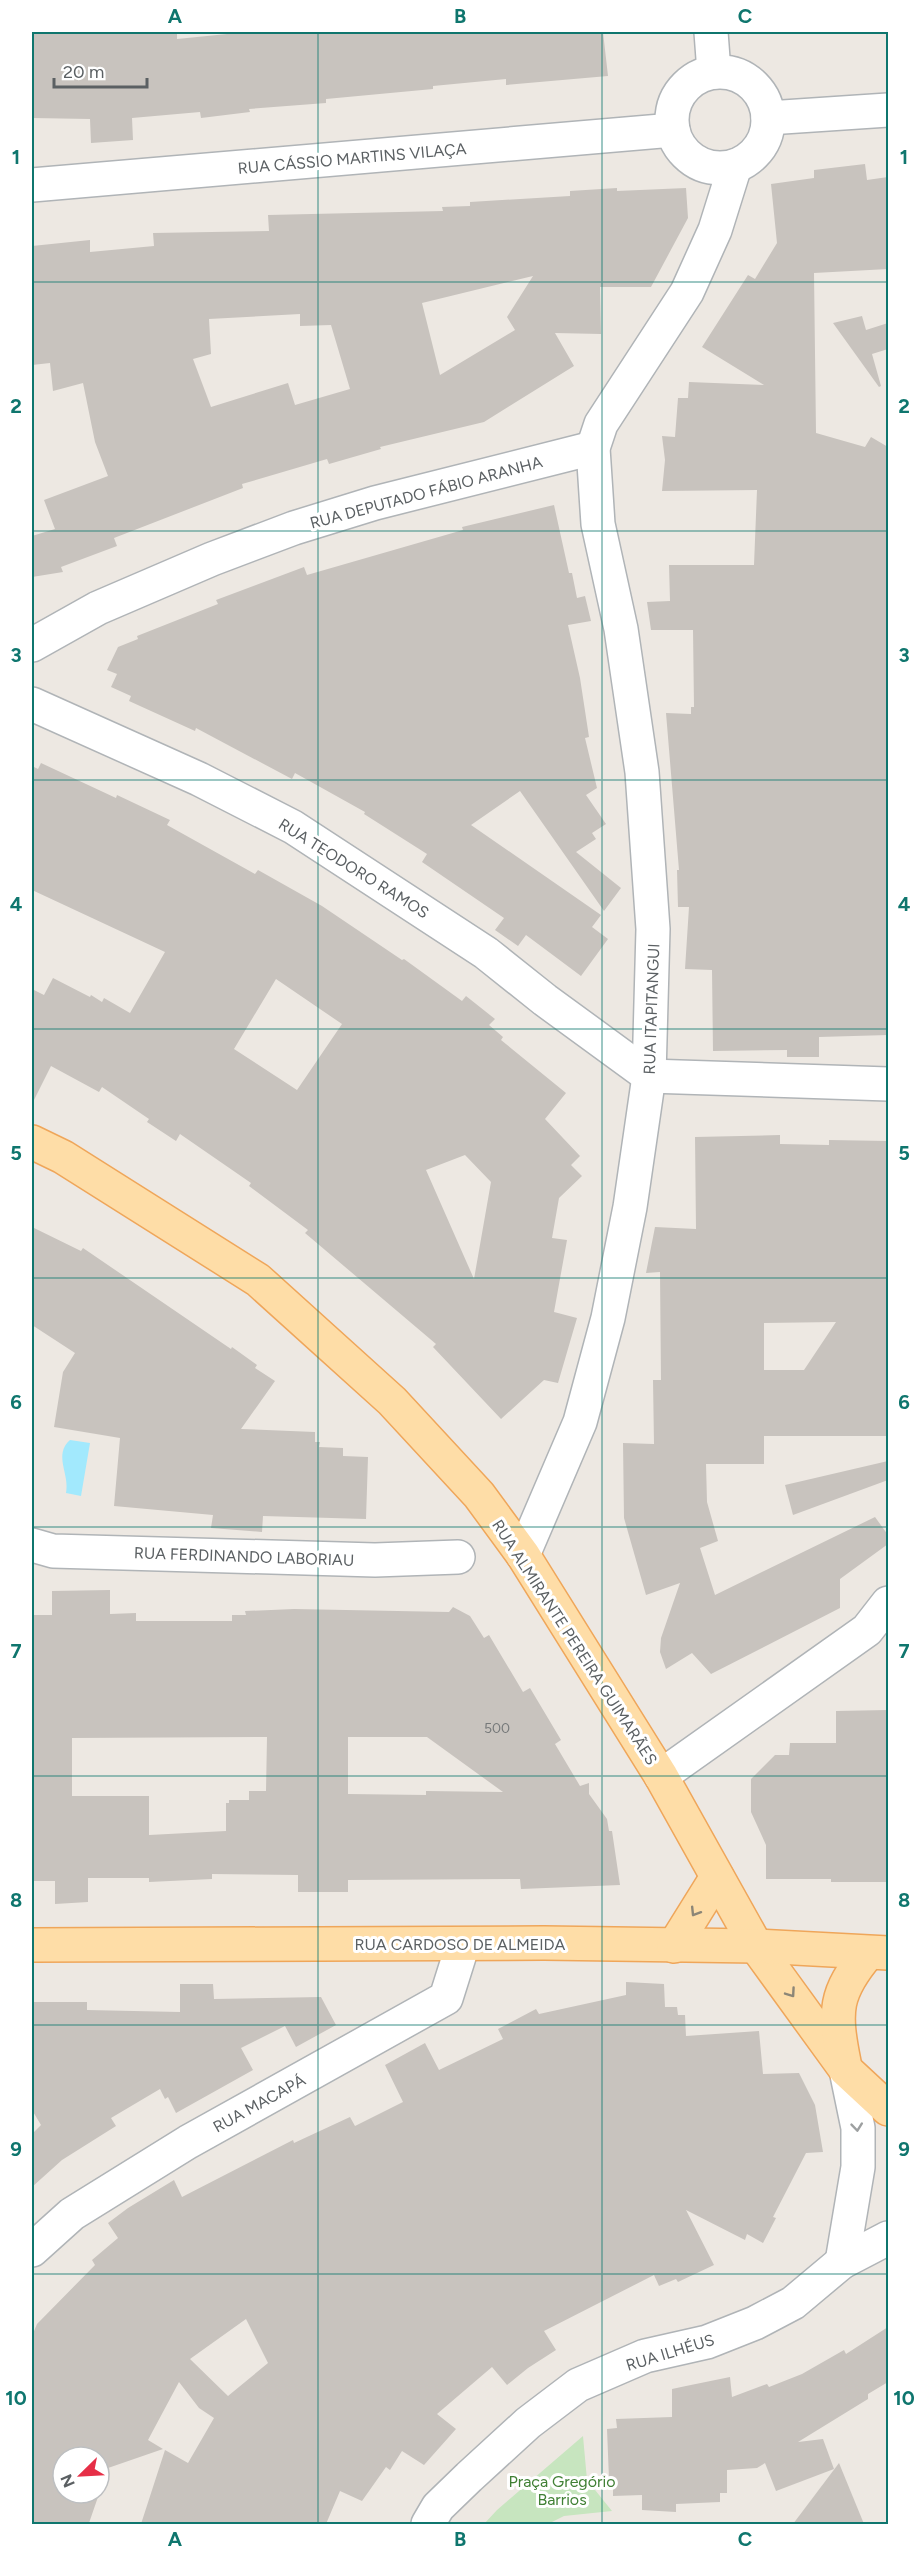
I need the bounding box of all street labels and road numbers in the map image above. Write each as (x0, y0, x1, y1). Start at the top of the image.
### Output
street label: RUA CÁSSIO MARTINS VILAÇA (237, 139, 467, 178)
street label: RUA DEPUTADO FÁBIO ARANHA (308, 452, 545, 533)
street label: RUA TEODORO RAMOS (275, 814, 432, 922)
street label: RUA ITAPITANGUI (640, 943, 663, 1075)
street label: RUA ALMIRANTE PEREIRA GUIMARÃES (488, 1516, 661, 1769)
street label: RUA FERDINANDO LABORIAU (133, 1543, 354, 1570)
street label: RUA CARDOSO DE ALMEIDA (355, 1935, 566, 1954)
street label: RUA MACAPÁ (210, 2070, 309, 2137)
street label: RUA ILHÉUS (624, 2330, 717, 2375)

